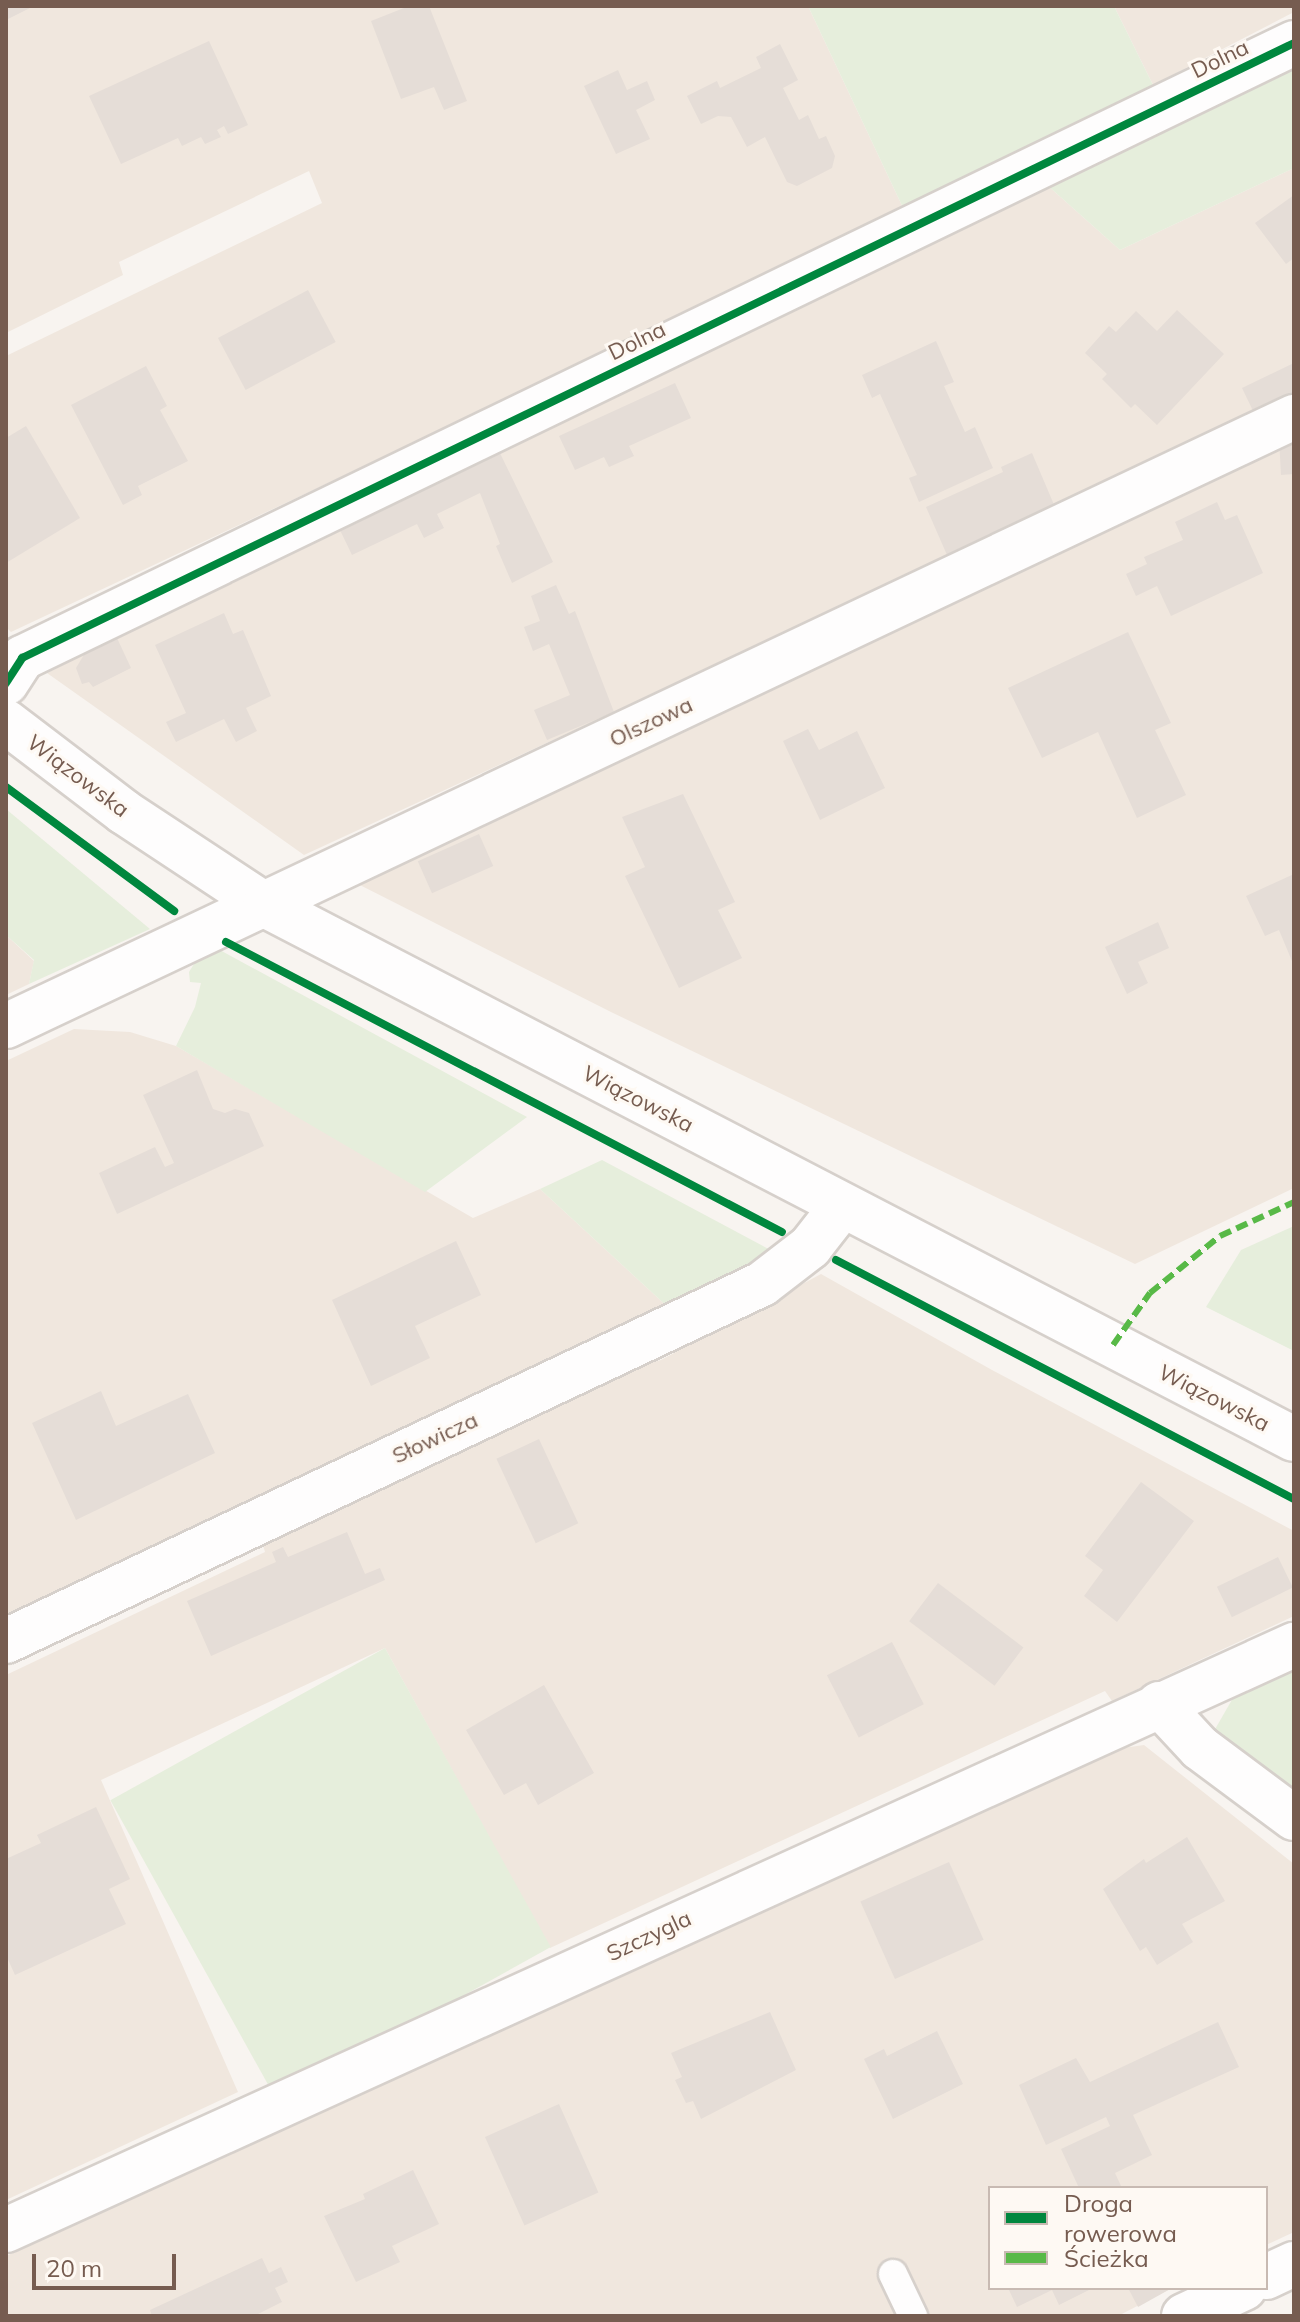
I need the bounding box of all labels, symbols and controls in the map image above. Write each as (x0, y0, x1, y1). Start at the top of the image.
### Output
street label: Dolna (1187, 34, 1253, 84)
street label: Dolna (604, 316, 670, 366)
street label: Olszowa (605, 691, 697, 753)
street label: Wiązowska (22, 729, 134, 823)
street label: Wiązowska (578, 1060, 698, 1138)
street label: Wiązowska (1154, 1359, 1274, 1437)
street label: Słowicza (388, 1407, 482, 1469)
street label: Szczygla (603, 1905, 695, 1967)
legend (988, 2186, 1268, 2290)
text: Droga rowerowa (1064, 2188, 1177, 2248)
scale bar (36, 2238, 180, 2288)
text: Ścieżka (1064, 2243, 1149, 2273)
text: 20 m (46, 2253, 102, 2283)

